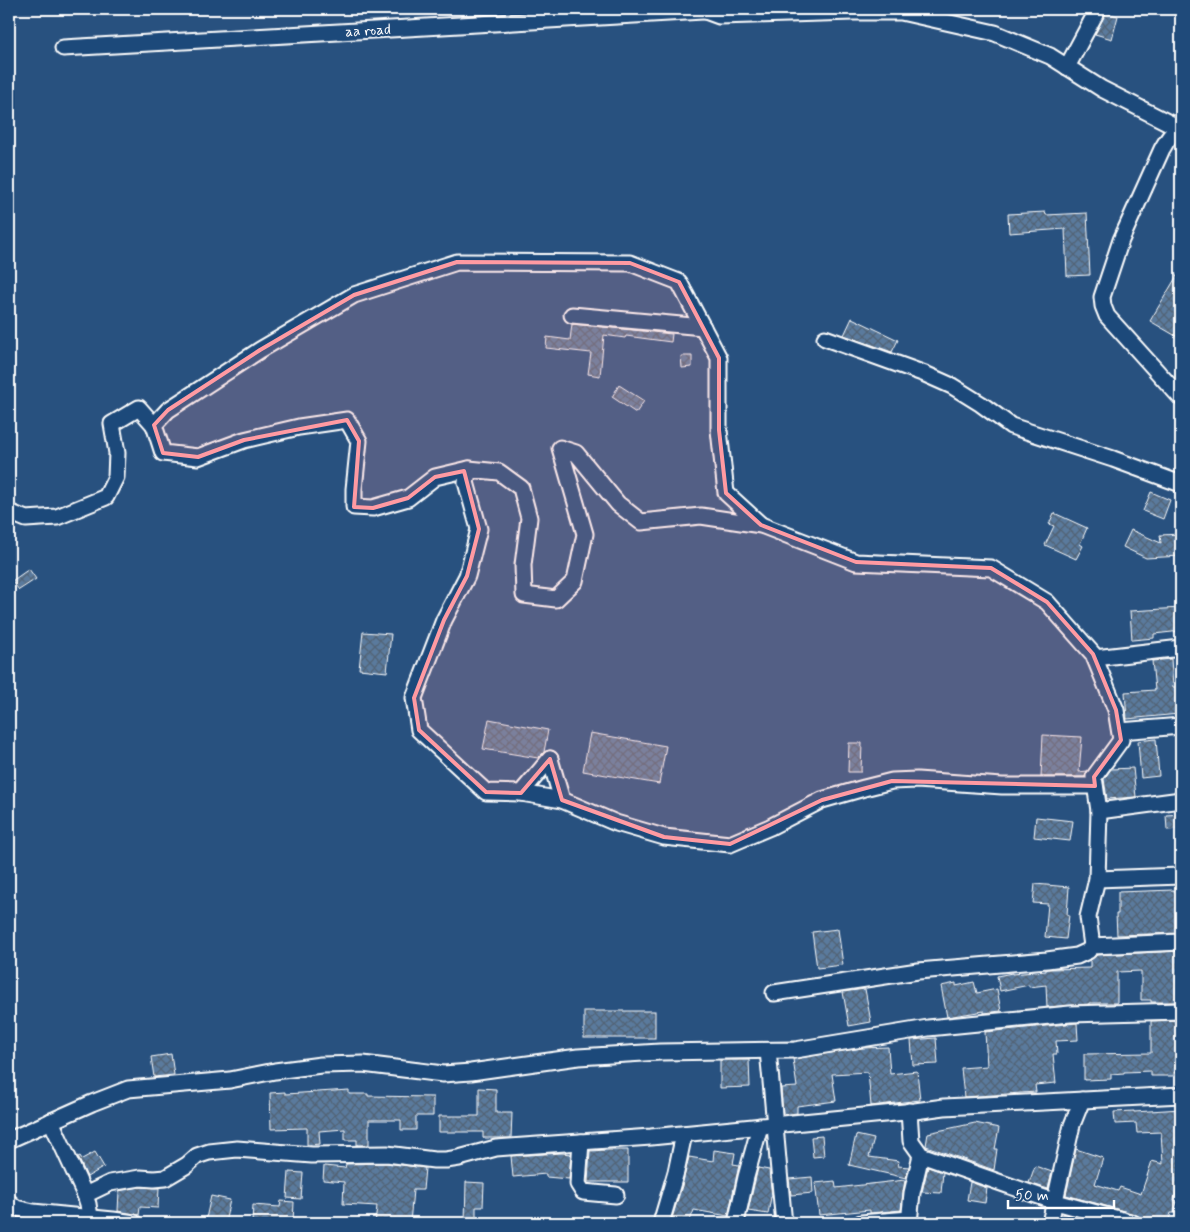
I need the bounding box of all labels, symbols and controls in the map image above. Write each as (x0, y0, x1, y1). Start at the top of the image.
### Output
street label: aa road (345, 20, 391, 42)
scale bar (1008, 1177, 1114, 1209)
text: 50 m (1015, 1186, 1049, 1206)

